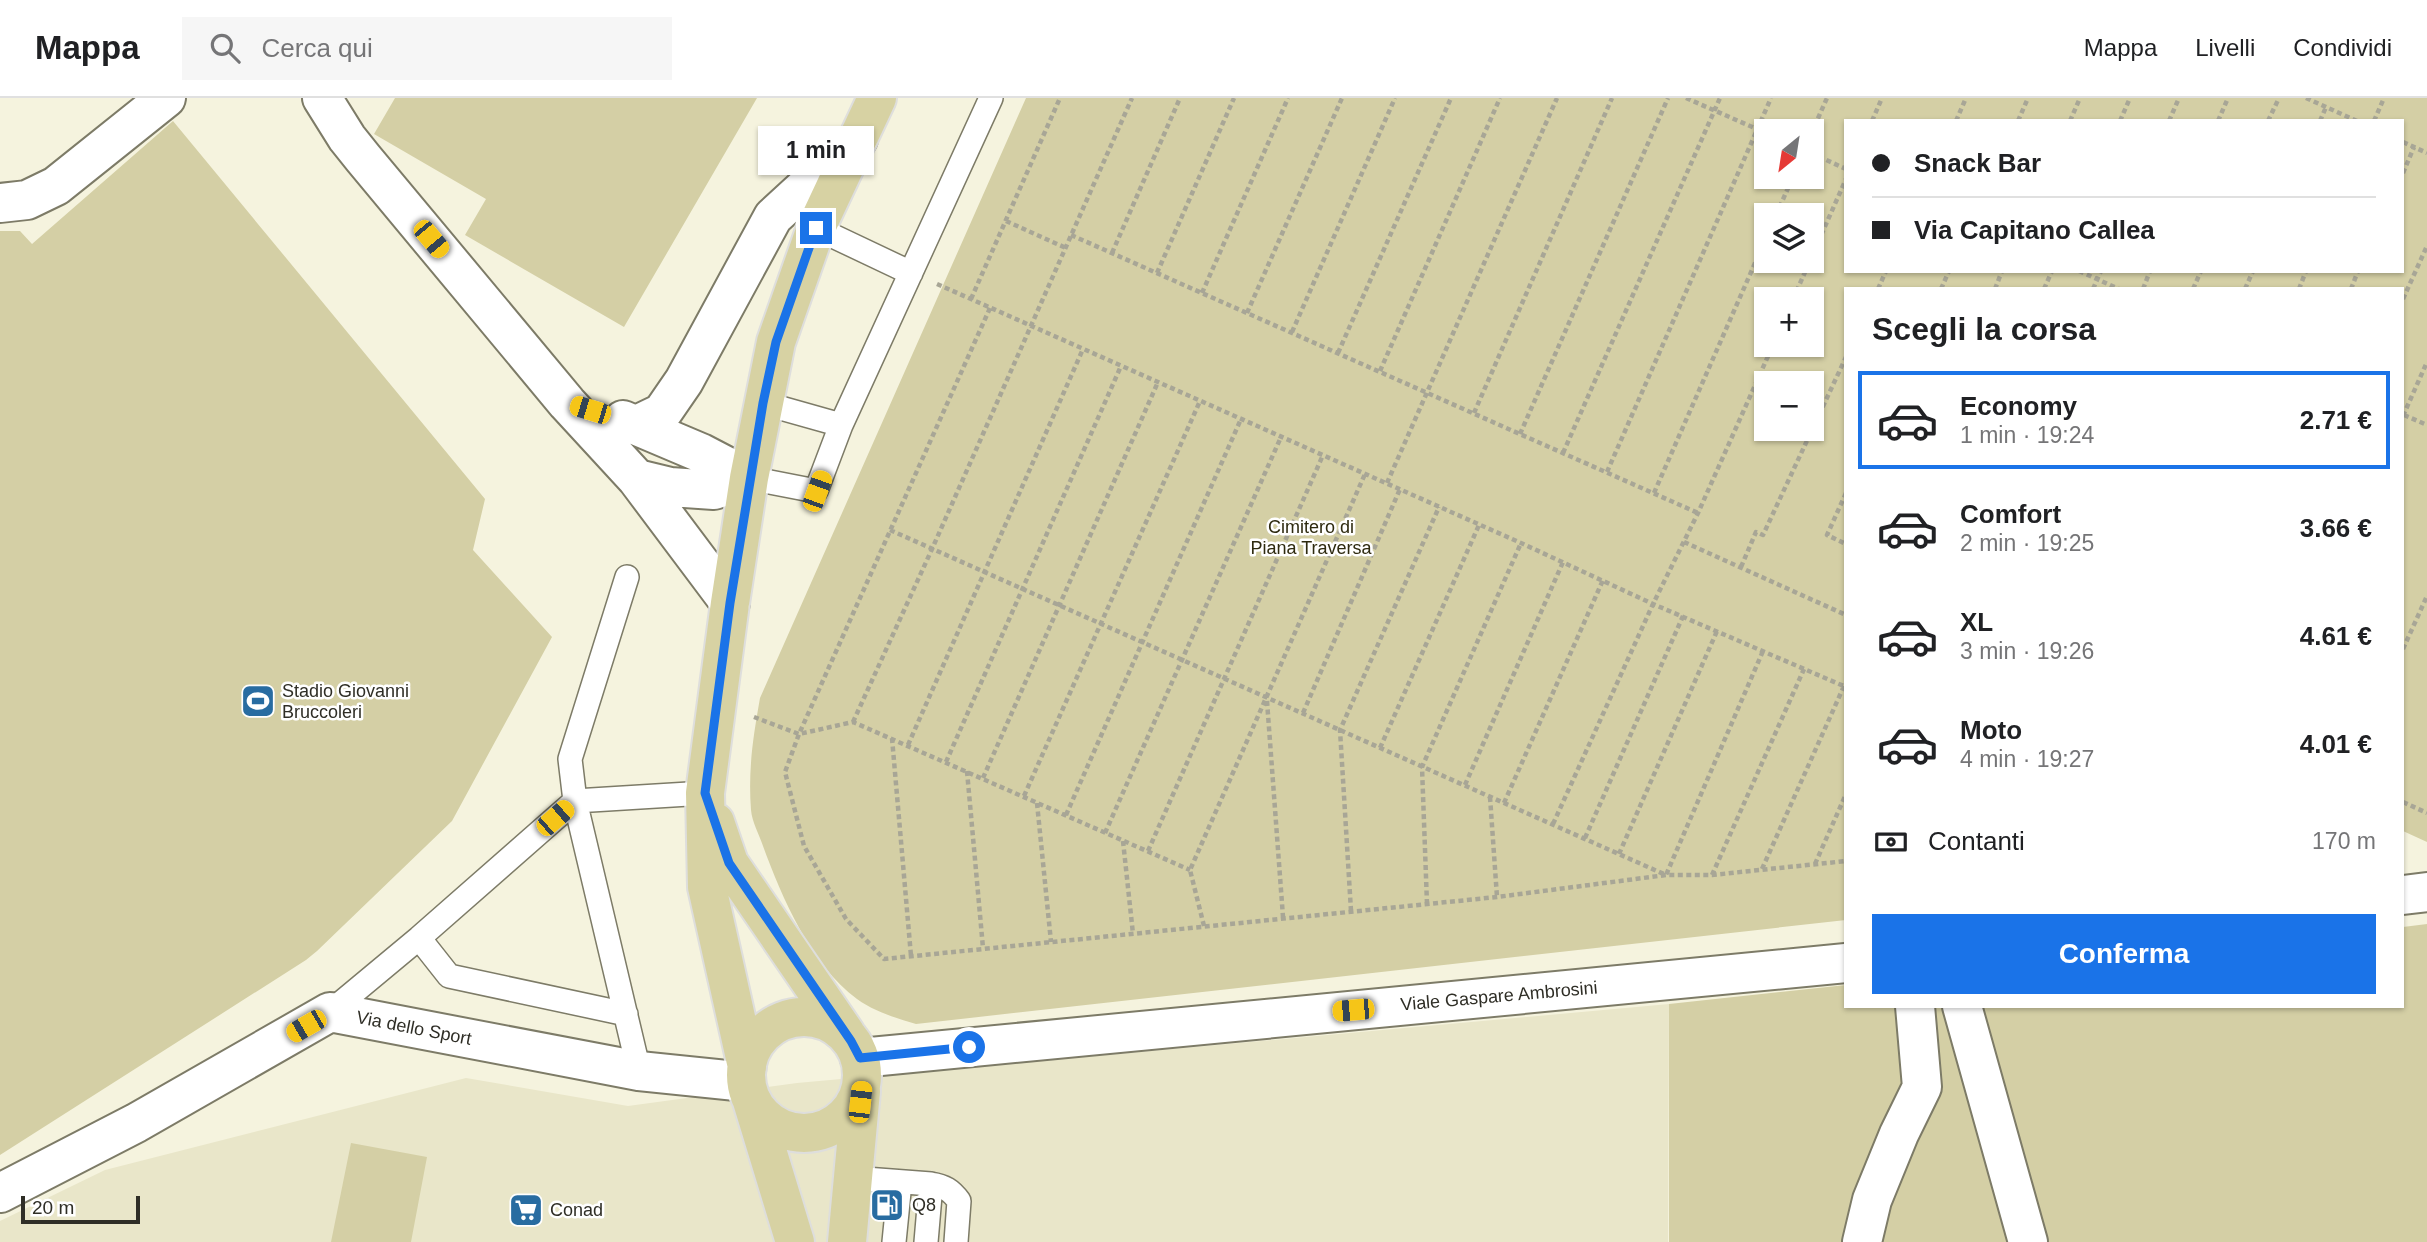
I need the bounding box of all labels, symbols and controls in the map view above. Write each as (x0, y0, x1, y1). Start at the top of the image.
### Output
search box (182, 17, 672, 80)
text: Mappa (35, 29, 140, 66)
icon: search (206, 29, 244, 67)
text: Cerca qui (262, 33, 373, 63)
text: Mappa (2084, 34, 2157, 61)
text: Livelli (2195, 34, 2255, 61)
text: Condividi (2293, 34, 2392, 61)
north arrow (1754, 119, 1824, 189)
map controls (1754, 119, 1824, 441)
callout: 1 min (758, 127, 874, 176)
text: 1 min (786, 137, 846, 163)
text: Snack Bar (1914, 148, 2041, 178)
button: layers (1754, 203, 1824, 273)
route end (800, 212, 832, 244)
text: Via Capitano Callea (1914, 215, 2155, 245)
car (410, 216, 453, 262)
button: + (1754, 287, 1824, 357)
text: Scegli la corsa (1872, 311, 2096, 347)
button: − (1754, 371, 1824, 441)
icon: car (1876, 389, 1939, 452)
text: Economy (1960, 391, 2077, 421)
car (567, 394, 614, 426)
text: 2.71 € (2300, 405, 2372, 435)
text: 1 min · 19:24 (1960, 422, 2094, 448)
car (800, 468, 835, 514)
icon: car (1876, 497, 1939, 560)
text: Comfort (1960, 499, 2061, 529)
text: 3.66 € (2300, 513, 2372, 543)
park label: Cimitero di Piana Traversa (1250, 517, 1373, 558)
text: 2 min · 19:25 (1960, 530, 2094, 556)
icon: car (1876, 605, 1939, 668)
text: XL (1960, 607, 1993, 637)
text: 4.61 € (2300, 621, 2372, 651)
text: 3 min · 19:26 (1960, 638, 2094, 664)
place label: Stadio Giovanni Bruccoleri (282, 681, 409, 722)
sports icon: Stadio Giovanni Bruccoleri (239, 682, 277, 720)
icon: car (1876, 713, 1939, 776)
text: Moto (1960, 715, 2022, 745)
text: 4.01 € (2300, 729, 2372, 759)
text: 4 min · 19:27 (1960, 746, 2094, 772)
car (533, 796, 578, 840)
icon: cash (1872, 823, 1910, 861)
text: Contanti (1928, 826, 2025, 856)
text: 170 m (2312, 828, 2376, 854)
button: Conferma (1872, 914, 2376, 994)
street label: Viale Gaspare Ambrosini (1400, 977, 1598, 1015)
car (1332, 998, 1375, 1022)
car (283, 1006, 330, 1046)
street label: Via dello Sport (355, 1007, 473, 1049)
route start (953, 1031, 985, 1063)
car (848, 1080, 873, 1124)
fuel station icon: Q8 (868, 1186, 906, 1224)
supermarket icon: Conad (507, 1191, 545, 1229)
scale bar (21, 1193, 140, 1225)
place label: Q8 (912, 1195, 936, 1215)
text: 20 m (32, 1197, 74, 1218)
place label: Conad (550, 1200, 603, 1220)

